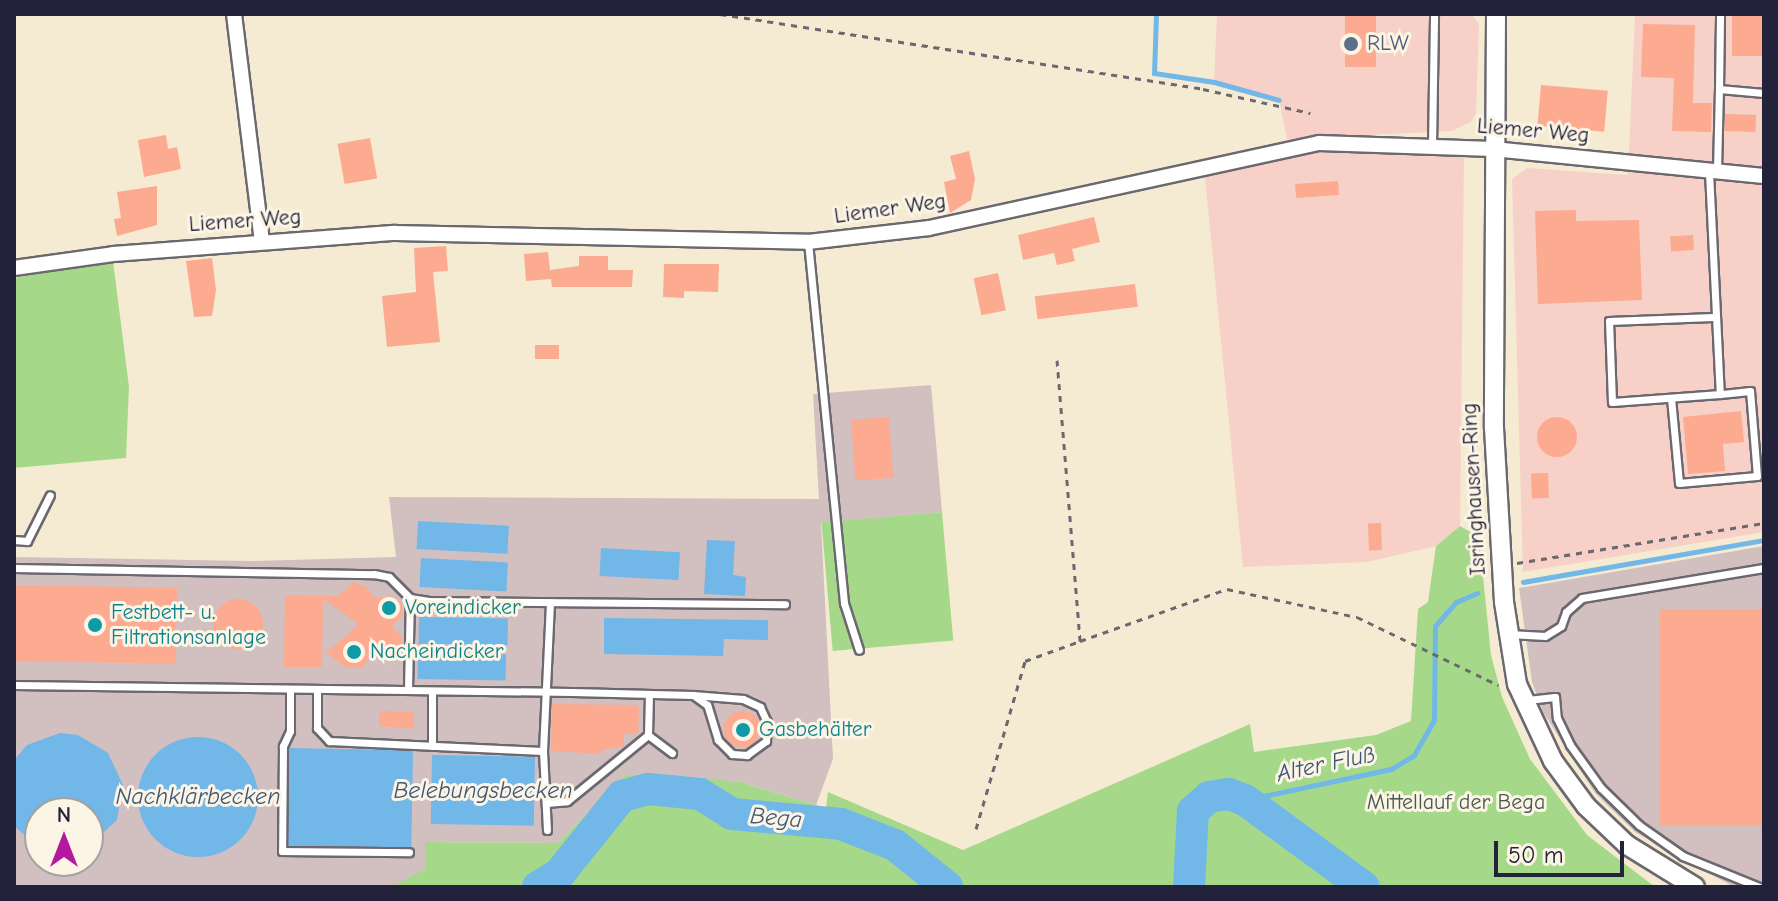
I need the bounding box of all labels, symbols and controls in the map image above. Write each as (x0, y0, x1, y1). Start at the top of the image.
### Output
place label: RLW (1367, 31, 1409, 57)
marker: RLW (1342, 35, 1360, 53)
street label: Liemer Weg (1476, 113, 1590, 149)
street label: Liemer Weg (832, 188, 948, 230)
street label: Liemer Weg (188, 204, 302, 238)
street label: Isringhausen-Ring (1456, 402, 1492, 576)
place label: Voreindicker (405, 595, 521, 621)
place label: Festbett- u. Filtrationsanlage (111, 599, 266, 650)
marker: Voreindicker (380, 599, 398, 617)
marker: Festbett- u. Filtrationsanlage (86, 616, 104, 634)
place label: Nacheindicker (370, 639, 504, 665)
marker: Nacheindicker (345, 643, 363, 661)
place label: Gasbehälter (759, 717, 871, 743)
marker: Gasbehälter (734, 721, 752, 739)
water label: Alter Fluß (1274, 739, 1378, 789)
water label: Belebungsbecken (393, 777, 573, 805)
water label: Nachklärbecken (115, 783, 281, 811)
park label: Mittellauf der Bega (1367, 790, 1545, 816)
north arrow (24, 797, 104, 877)
water label: Bega (749, 801, 803, 835)
text: N (57, 802, 71, 828)
scale bar (1498, 825, 1628, 875)
text: 50 m (1508, 841, 1564, 869)

